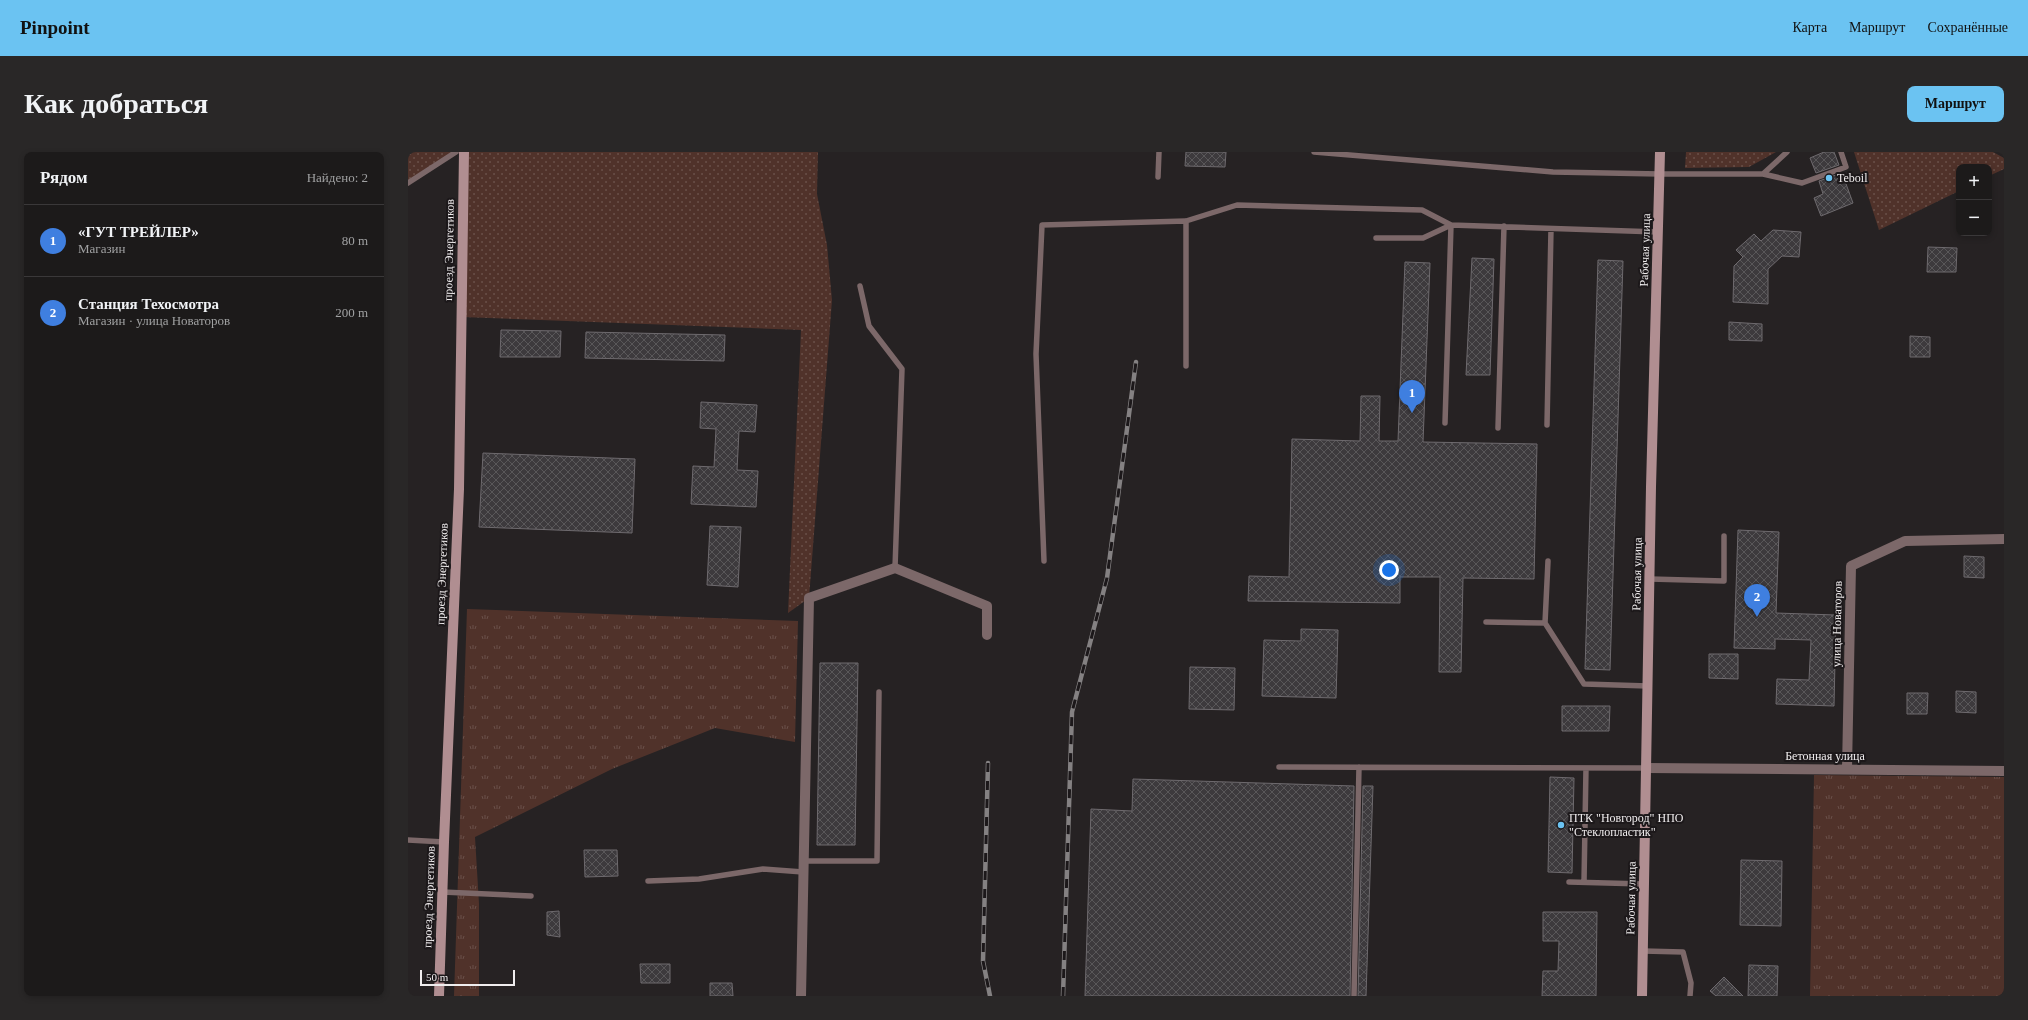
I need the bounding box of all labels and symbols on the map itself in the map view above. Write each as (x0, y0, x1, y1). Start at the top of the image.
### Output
place label: Teboil (1837, 171, 1868, 185)
marker: Teboil (1824, 173, 1834, 183)
street label: проезд Энергетиков (441, 199, 457, 301)
street label: Рабочая улица (1637, 212, 1653, 287)
pin: 1 (1399, 380, 1425, 413)
street label: проезд Энергетиков (433, 522, 451, 625)
street label: Рабочая улица (1629, 537, 1645, 611)
your location (1379, 560, 1399, 580)
street label: улица Новаторов (1829, 580, 1845, 667)
pin: 2 (1744, 584, 1770, 617)
street label: Бетонная улица (1785, 749, 1865, 763)
place label: ПТК "Новгород" НПО "Стеклопластик" (1569, 811, 1684, 839)
marker: ПТК "Новгород" НПО "Стеклопластик" (1556, 820, 1566, 830)
street label: проезд Энергетиков (420, 845, 438, 948)
street label: Рабочая улица (1623, 861, 1639, 935)
scale bar (420, 968, 515, 987)

